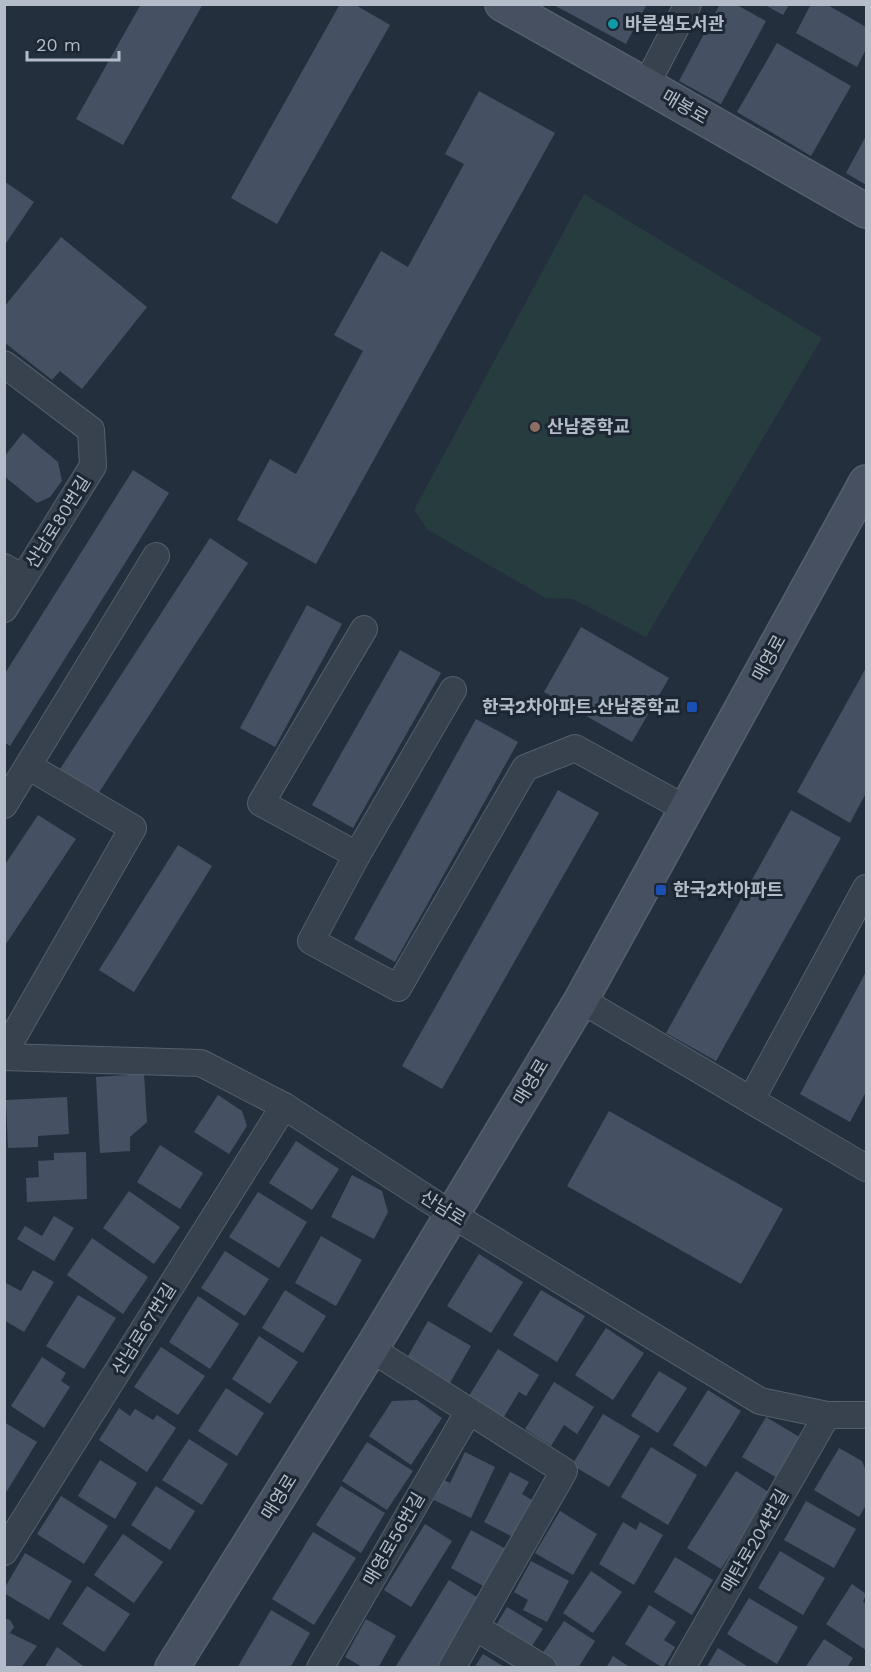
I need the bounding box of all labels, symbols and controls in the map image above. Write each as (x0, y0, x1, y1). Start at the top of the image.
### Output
place label: 바른샘도서관 (625, 13, 725, 34)
marker: 바른샘도서관 (606, 17, 620, 31)
scale bar (27, 24, 118, 62)
text: 20 m (36, 34, 81, 55)
street label: 매봉로 (658, 85, 712, 128)
place label: 산남중학교 (547, 416, 630, 437)
marker: 산남중학교 (528, 420, 542, 434)
street label: 산남로80번길 (21, 472, 94, 572)
street label: 매영로 (747, 631, 790, 685)
place label: 한국2차아파트.산남중학교 (482, 696, 680, 717)
marker: 한국2차아파트.산남중학교 (685, 700, 699, 714)
place label: 한국2차아파트 (673, 879, 783, 900)
marker: 한국2차아파트 (654, 883, 668, 897)
street label: 매영로 (509, 1055, 552, 1108)
street label: 산남로 (417, 1186, 470, 1230)
street label: 산남로67번길 (107, 1279, 180, 1378)
street label: 매영로 (257, 1470, 301, 1523)
street label: 매탄로204번길 (717, 1485, 793, 1596)
street label: 매영로56번길 (358, 1488, 429, 1589)

